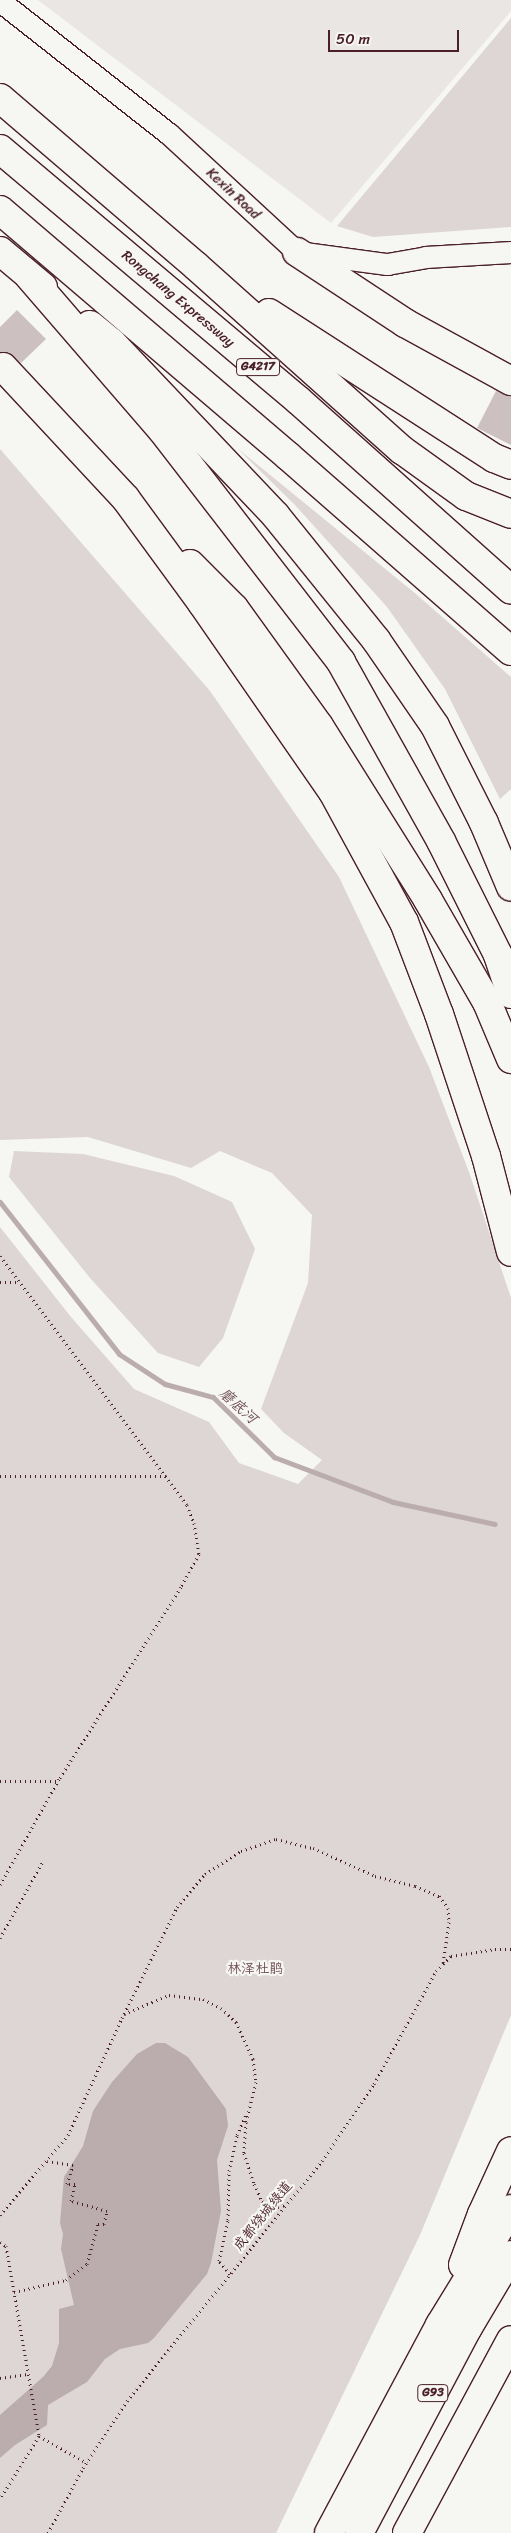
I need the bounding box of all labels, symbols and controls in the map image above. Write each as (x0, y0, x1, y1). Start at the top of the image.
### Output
scale bar (331, 20, 462, 52)
text: 50 m (336, 26, 370, 52)
street label: Kexin Road (202, 165, 264, 223)
street label: Rongchang Expressway (118, 247, 238, 351)
road number: G4217 (236, 358, 280, 377)
water label: 磨底河 (215, 1384, 261, 1428)
park label: 林泽杜鹃 (227, 1961, 283, 1977)
street label: 成都绕城绿道 (230, 2178, 296, 2254)
road number: G93 (417, 2384, 449, 2402)

